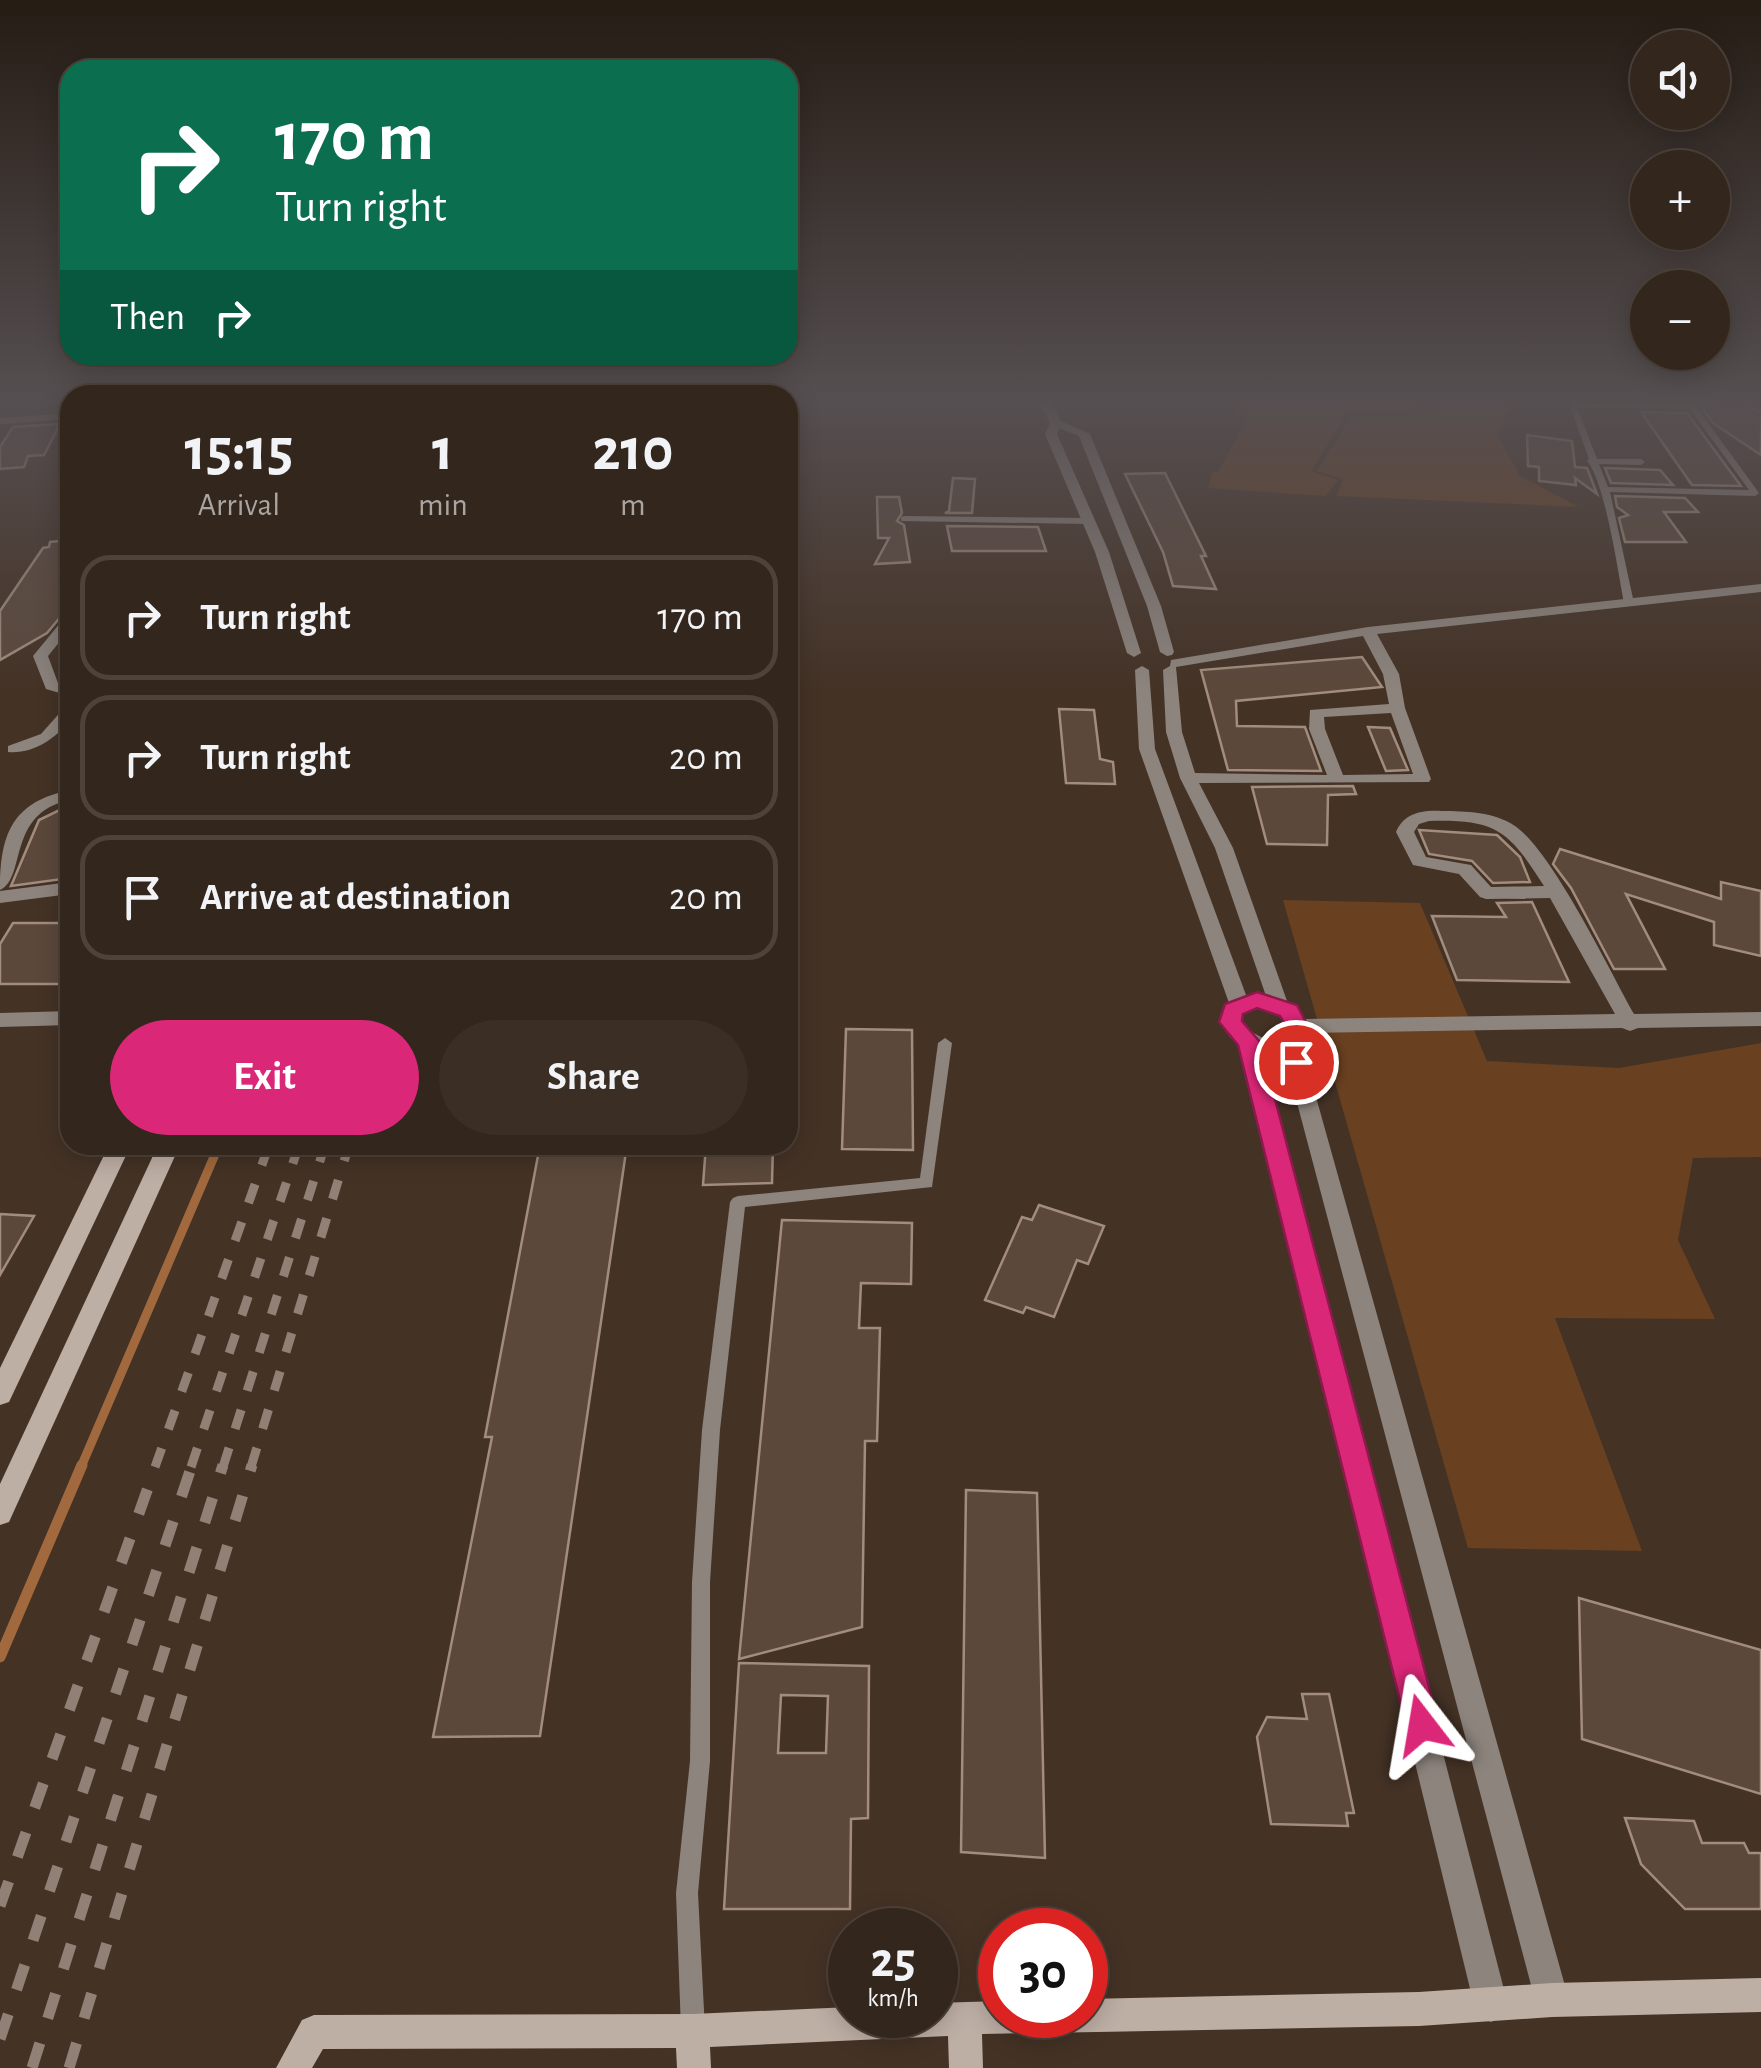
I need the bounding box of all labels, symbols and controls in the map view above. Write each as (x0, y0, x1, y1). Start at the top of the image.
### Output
map controls (1630, 30, 1730, 370)
button: sound (1630, 30, 1730, 130)
icon: right (110, 100, 240, 230)
text: 170 m (275, 103, 434, 173)
button: + (1630, 150, 1730, 250)
text: Turn right (275, 185, 447, 230)
button: − (1630, 270, 1730, 370)
icon: right (205, 290, 260, 345)
text: Then (110, 299, 185, 337)
text: 15:15 (185, 421, 293, 481)
text: 1 (432, 421, 454, 481)
text: 210 (592, 421, 673, 481)
text: Arrival (198, 489, 280, 521)
text: min (418, 489, 468, 521)
text: m (620, 489, 646, 521)
icon: right (115, 590, 170, 645)
text: Turn right (200, 599, 350, 637)
text: 170 m (657, 599, 743, 637)
icon: right (115, 730, 170, 785)
text: Turn right (200, 739, 350, 777)
text: 20 m (669, 739, 743, 777)
icon: arrive (115, 870, 170, 925)
text: Arrive at destination (200, 879, 511, 917)
text: 20 m (669, 879, 743, 917)
button: Exit (110, 1020, 419, 1135)
button: Share (439, 1020, 748, 1135)
pin (1254, 1020, 1339, 1105)
icon: arrive (1269, 1035, 1324, 1090)
position arrow (1370, 1673, 1474, 1777)
speed limit sign: 30 (978, 1908, 1108, 2038)
text: 25 (870, 1936, 916, 1986)
text: km/h (867, 1986, 919, 2011)

